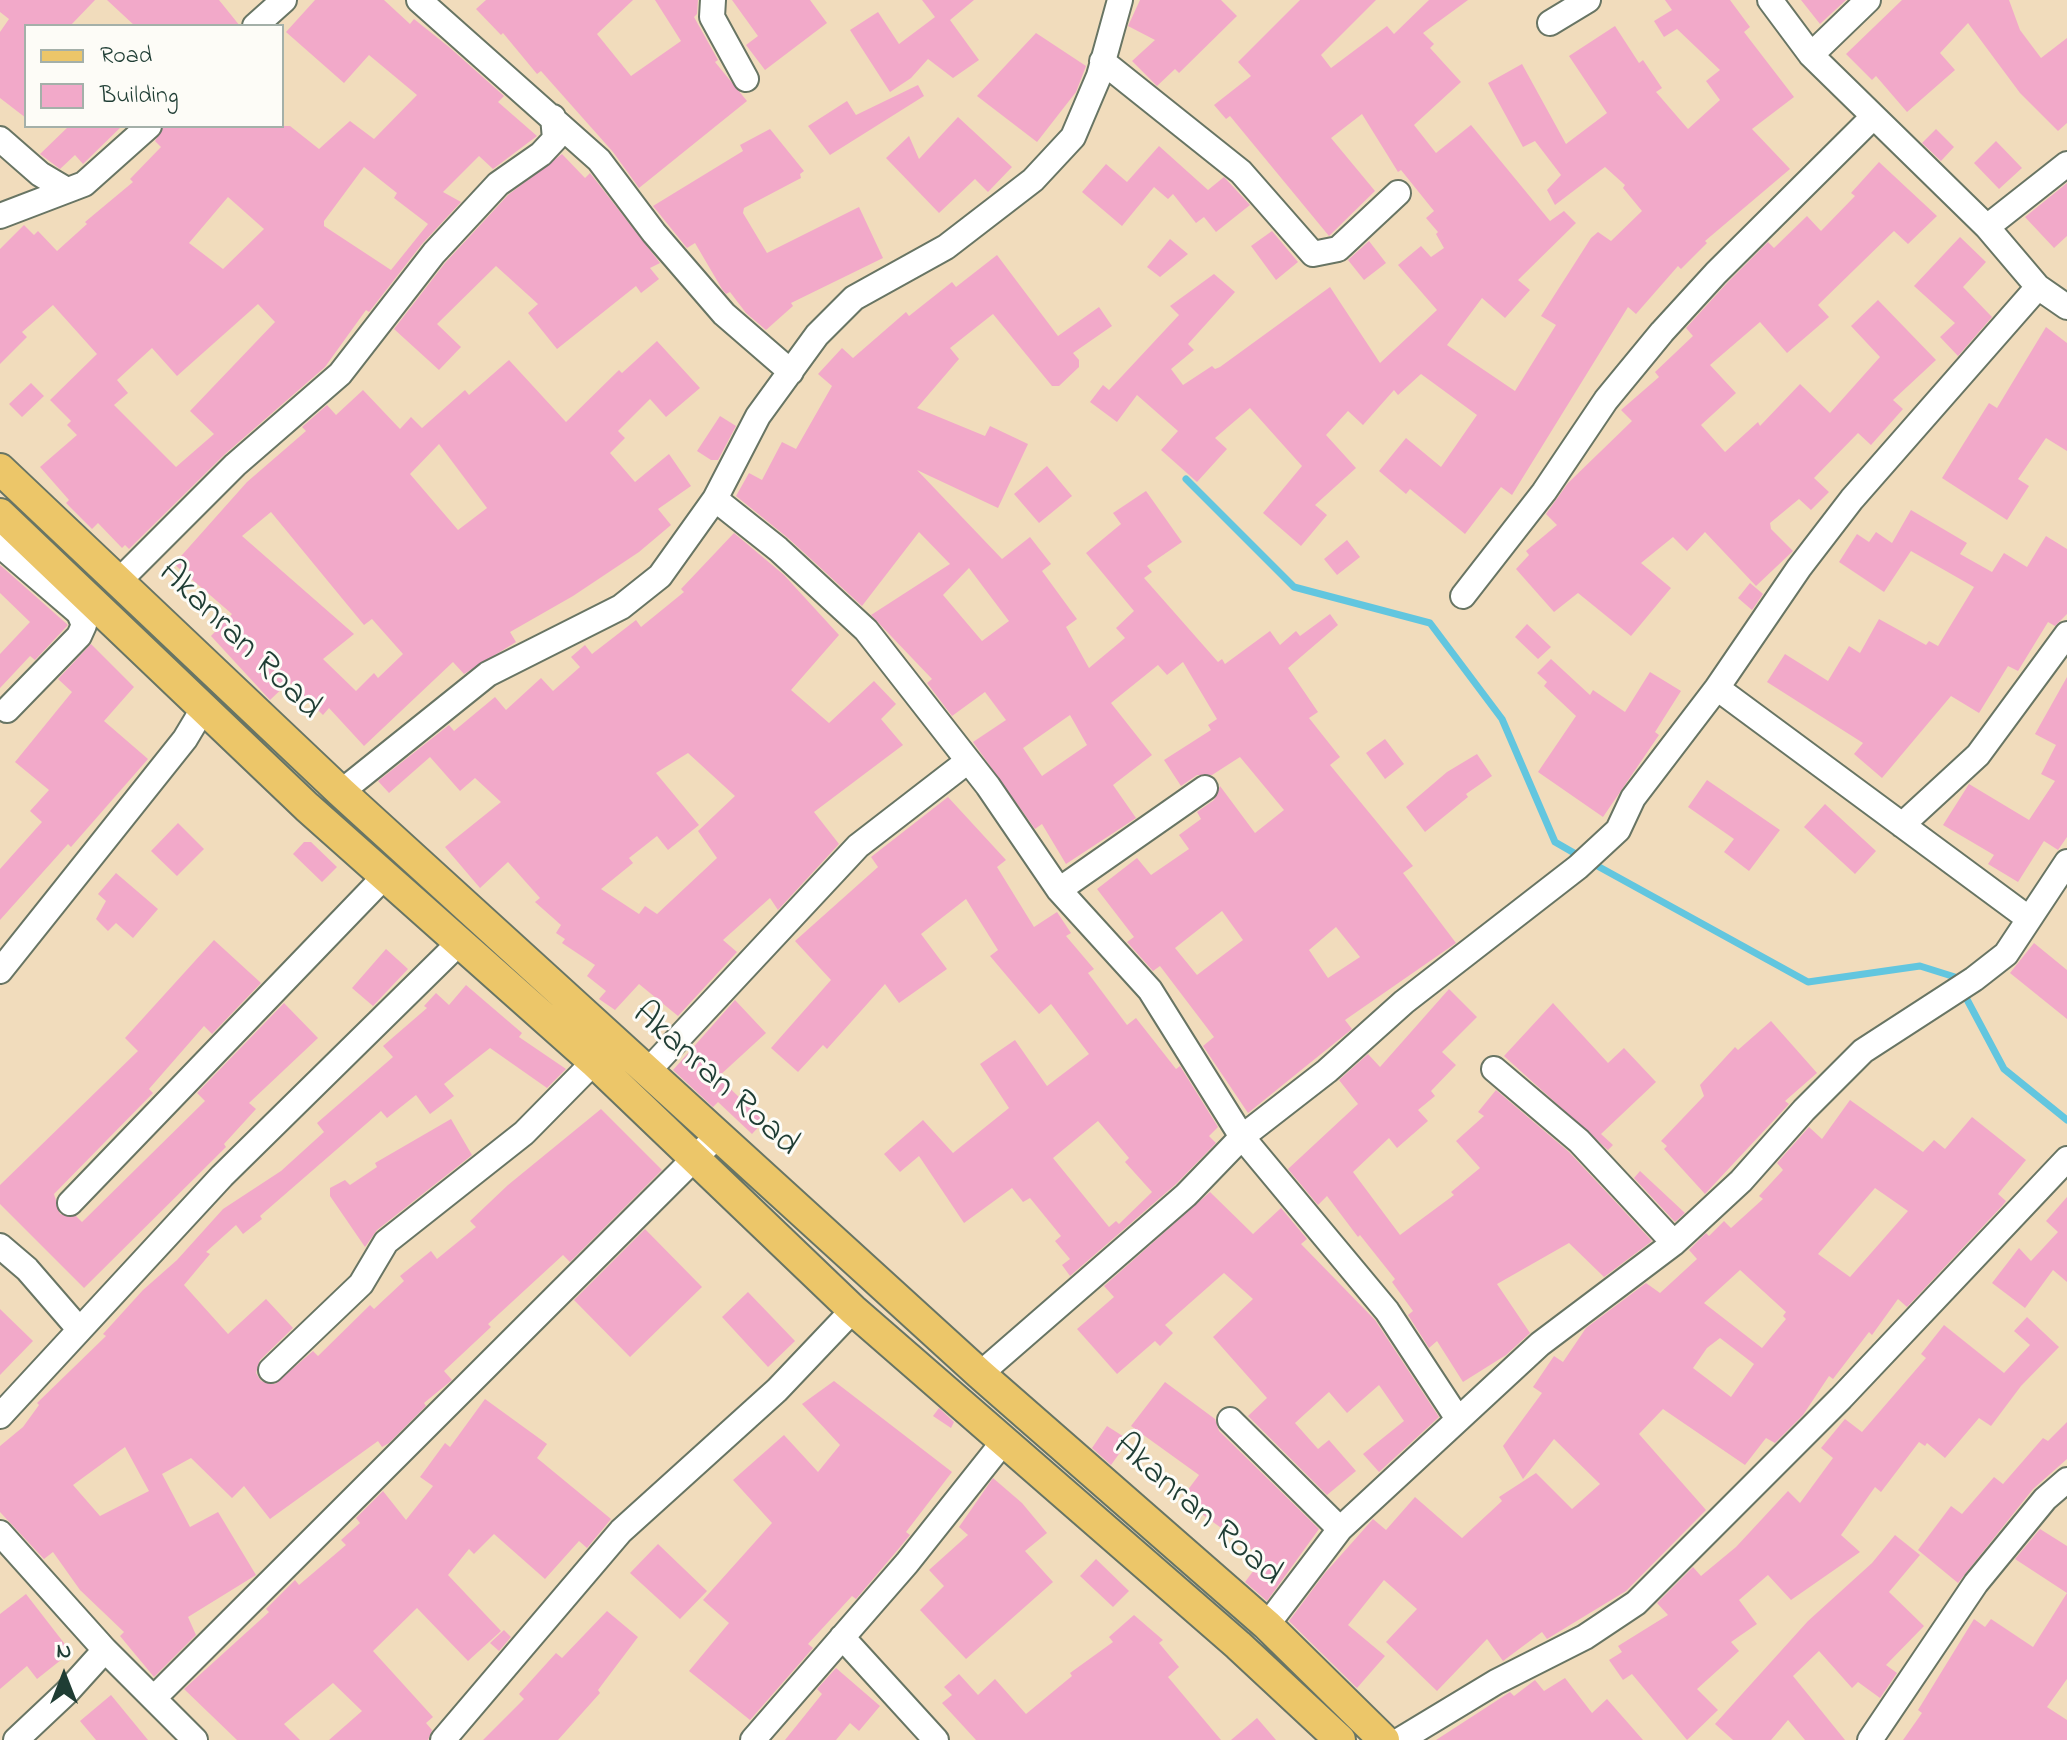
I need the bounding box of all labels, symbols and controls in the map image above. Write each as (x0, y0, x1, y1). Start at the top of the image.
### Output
legend (24, 24, 284, 128)
text: Road (100, 39, 152, 74)
text: Building (100, 79, 179, 114)
street label: Akanran Road (147, 553, 329, 731)
street label: Akanran Road (621, 994, 807, 1168)
street label: Akanran Road (1102, 1427, 1290, 1597)
north arrow (24, 1636, 104, 1716)
text: N (57, 1636, 71, 1668)

